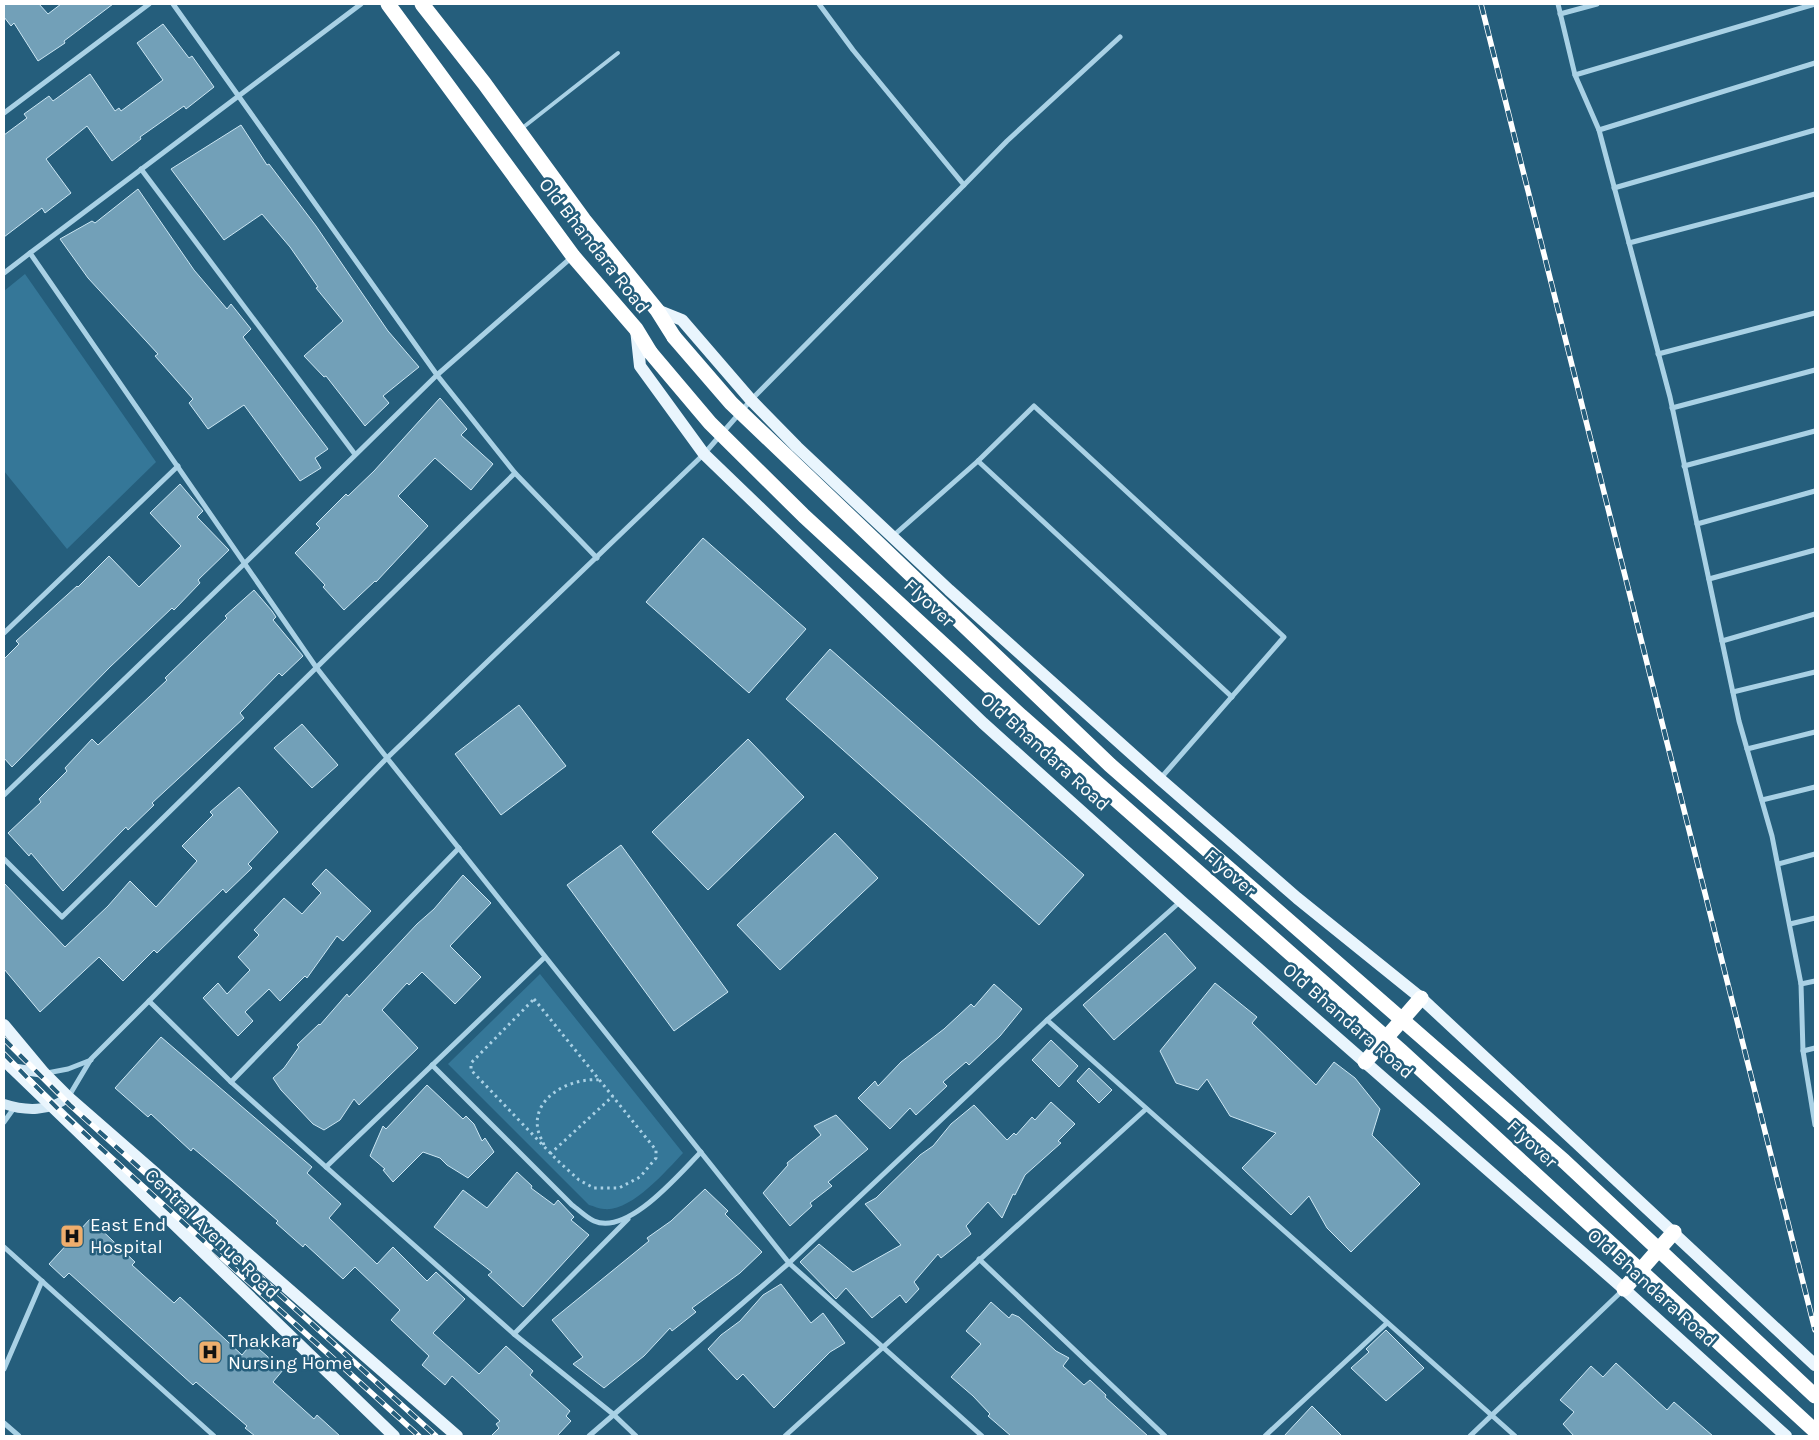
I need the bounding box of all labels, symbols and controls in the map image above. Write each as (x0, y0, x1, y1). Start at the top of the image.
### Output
street label: Old Bhandara Road (534, 174, 654, 318)
street label: Flyover (899, 574, 959, 632)
street label: Old Bhandara Road (976, 688, 1114, 816)
street label: Flyover (1200, 845, 1260, 901)
street label: Old Bhandara Road (1278, 958, 1418, 1084)
street label: Flyover (1502, 1115, 1562, 1173)
street label: Central Avenue Road (140, 1164, 284, 1304)
place label: East End Hospital (90, 1214, 166, 1258)
hospital icon: East End Hospital (59, 1223, 85, 1249)
street label: Old Bhandara Road (1583, 1224, 1721, 1352)
place label: Thakkar Nursing Home (228, 1330, 352, 1374)
hospital icon: Thakkar Nursing Home (197, 1339, 223, 1365)

